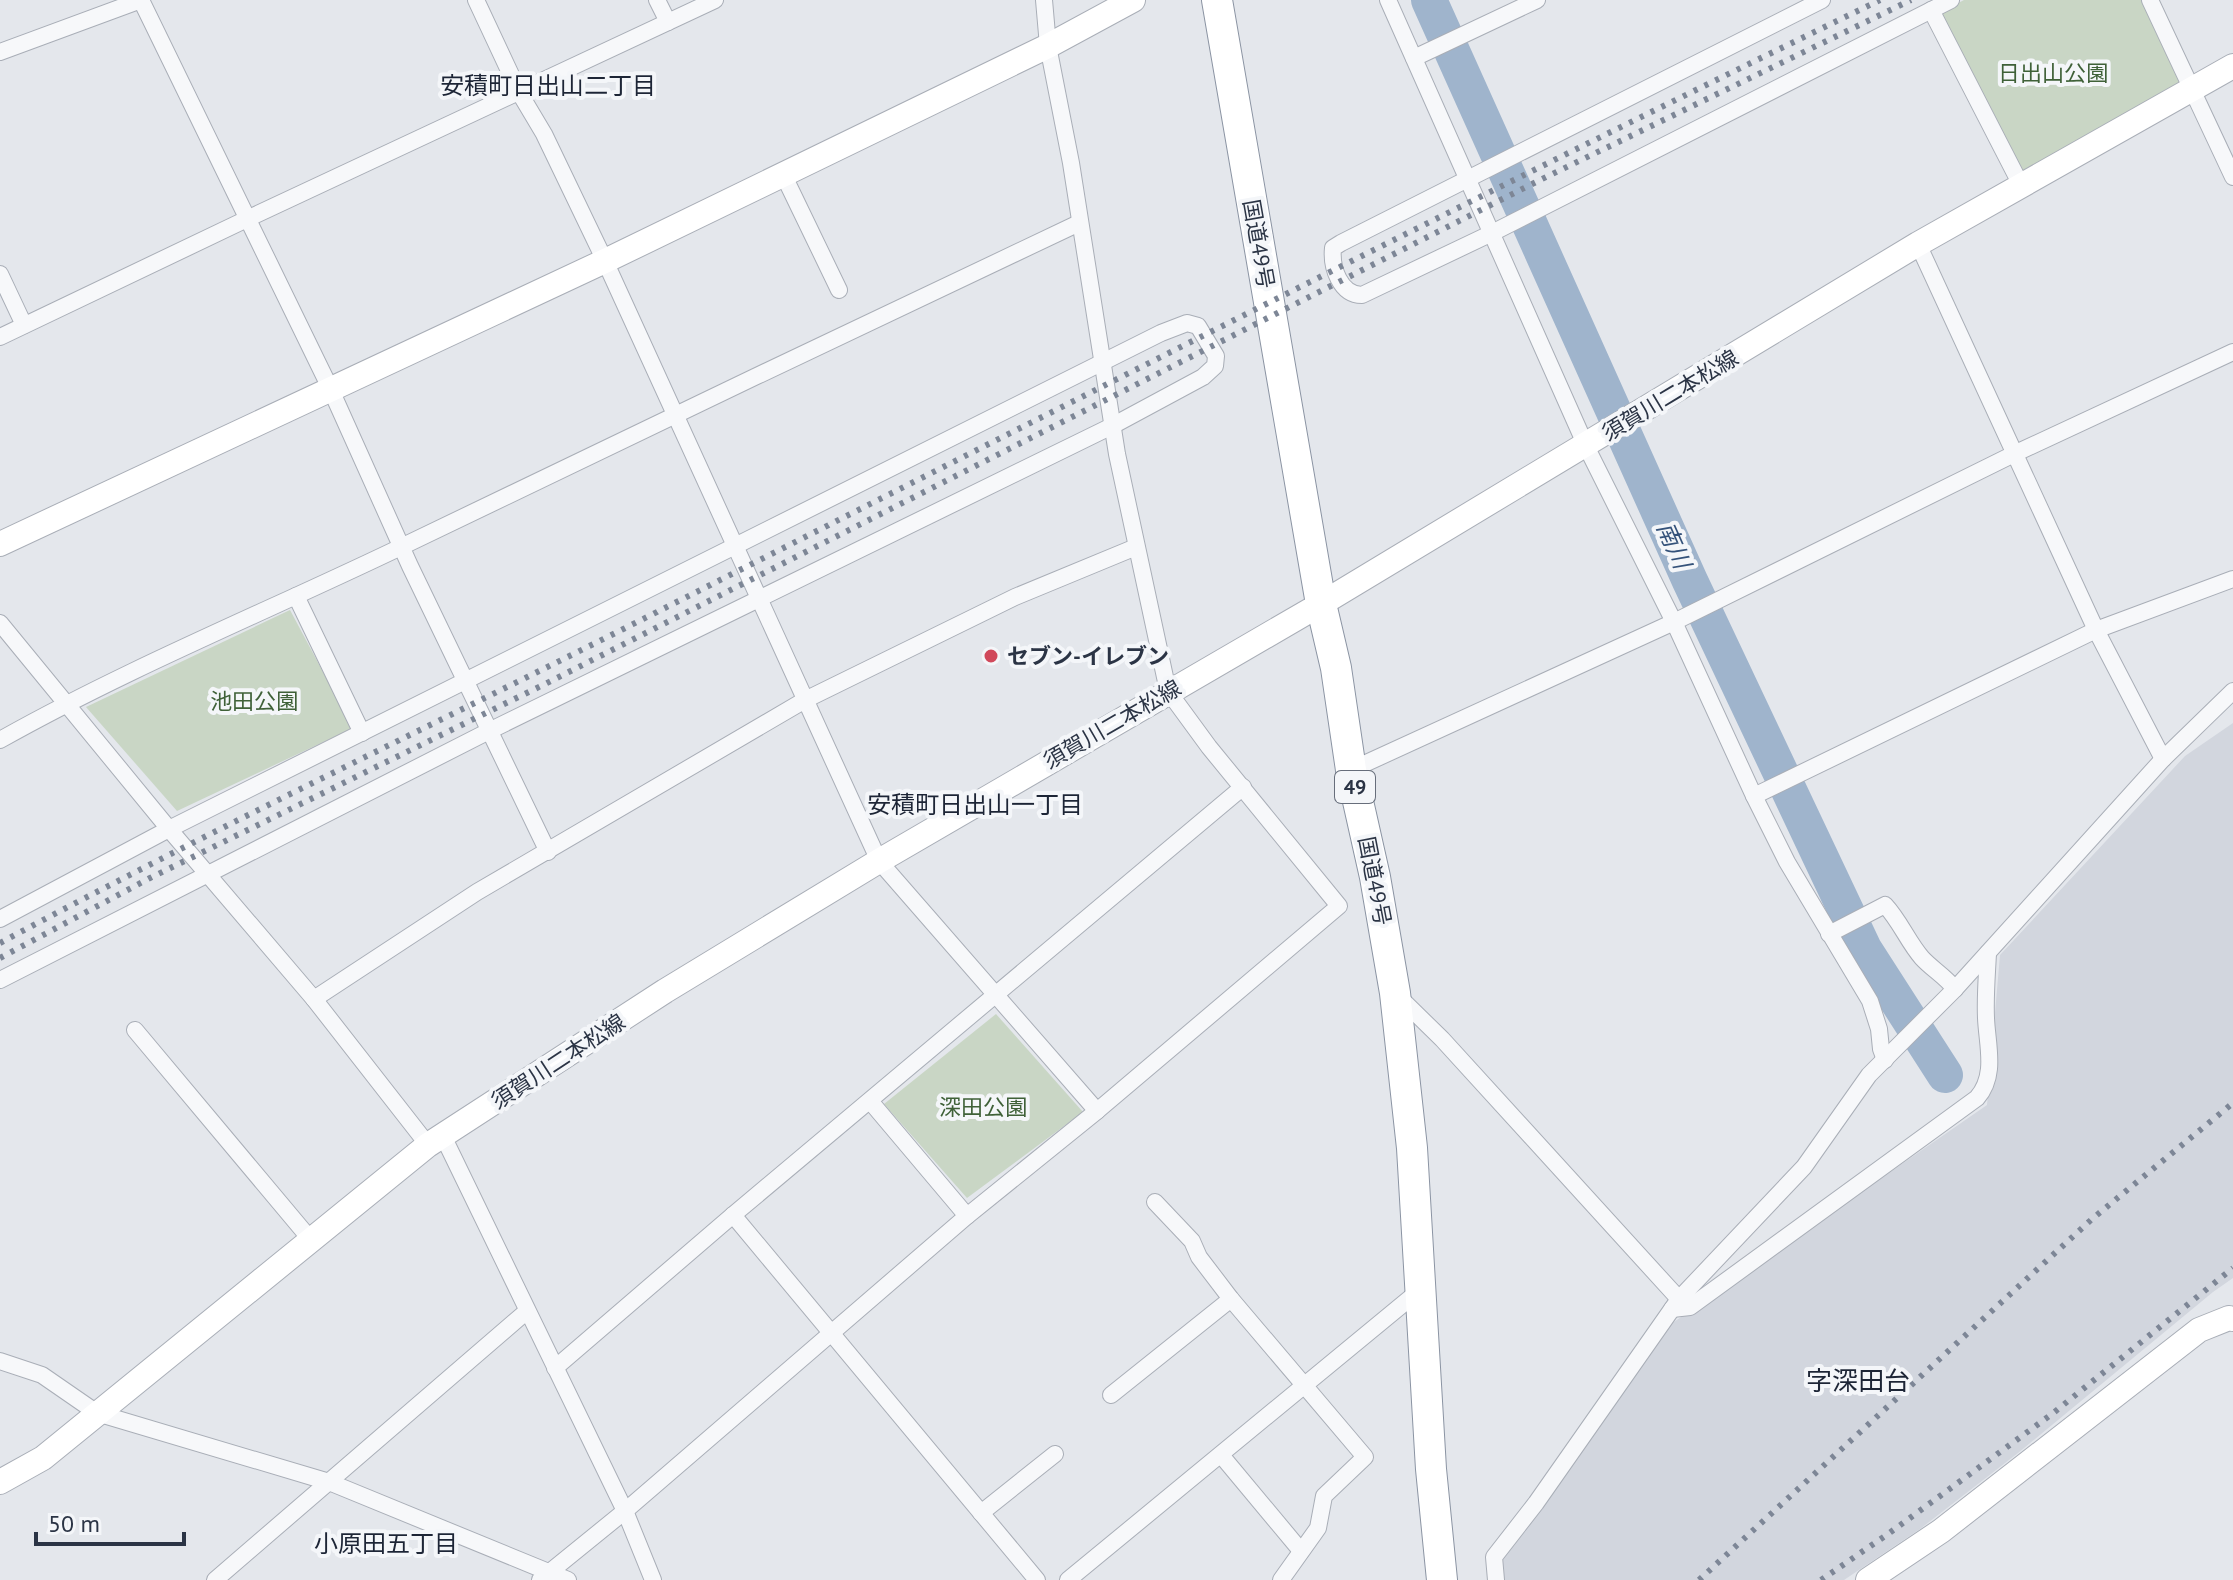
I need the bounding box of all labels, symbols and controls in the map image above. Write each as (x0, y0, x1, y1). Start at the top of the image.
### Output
park label: 日出山公園 (1998, 59, 2108, 87)
district label: 安積町日出山二丁目 (440, 70, 656, 101)
street label: 国道49号 (1237, 197, 1281, 291)
street label: 須賀川二本松線 (1597, 343, 1743, 447)
water label: 南川 (1650, 517, 1699, 576)
place label: セブン-イレブン (1007, 642, 1169, 670)
marker: セブン-イレブン (982, 647, 1000, 665)
street label: 須賀川二本松線 (1038, 673, 1186, 775)
park label: 池田公園 (210, 687, 298, 715)
road number: 49 (1335, 771, 1375, 803)
district label: 安積町日出山一丁目 (867, 789, 1083, 820)
street label: 国道49号 (1353, 834, 1397, 928)
street label: 須賀川二本松線 (486, 1007, 630, 1115)
park label: 深田公園 (939, 1093, 1027, 1121)
district label: 字深田台 (1806, 1364, 1910, 1397)
scale bar (36, 1496, 184, 1546)
text: 50 m (48, 1508, 100, 1539)
district label: 小原田五丁目 (314, 1528, 458, 1559)

